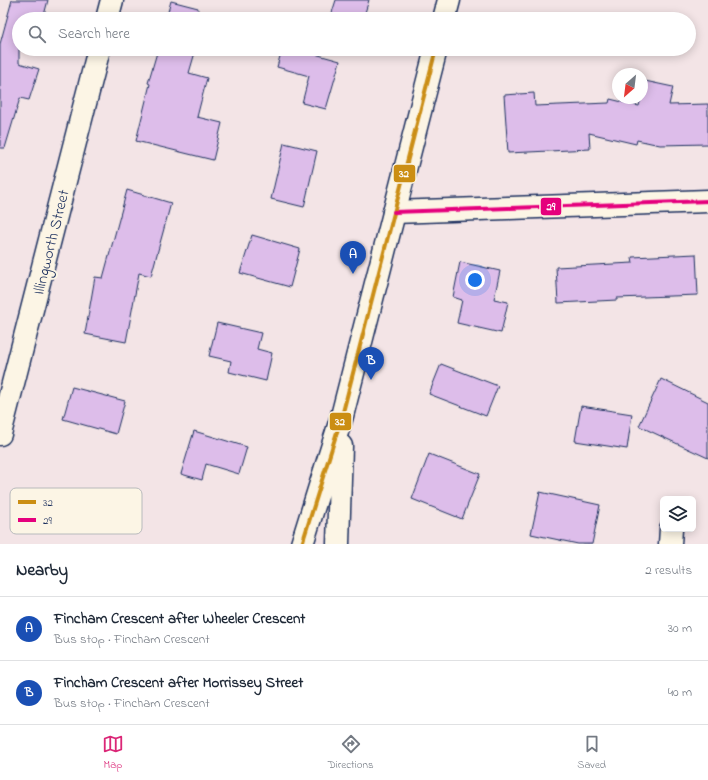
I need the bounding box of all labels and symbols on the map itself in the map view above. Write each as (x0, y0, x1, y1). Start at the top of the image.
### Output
north arrow (612, 68, 648, 104)
line badge: 32 (393, 164, 416, 183)
text: 32 (398, 166, 410, 182)
street label: Illingworth Street (27, 187, 77, 298)
line badge: 29 (540, 197, 562, 216)
text: 29 (546, 199, 556, 215)
pin: A (340, 241, 366, 274)
your location (465, 270, 485, 290)
pin: B (358, 347, 384, 380)
line badge: 32 (329, 412, 352, 431)
text: 32 (334, 414, 346, 430)
legend (10, 488, 142, 534)
text: 32 (43, 495, 54, 511)
text: 29 (43, 513, 52, 529)

